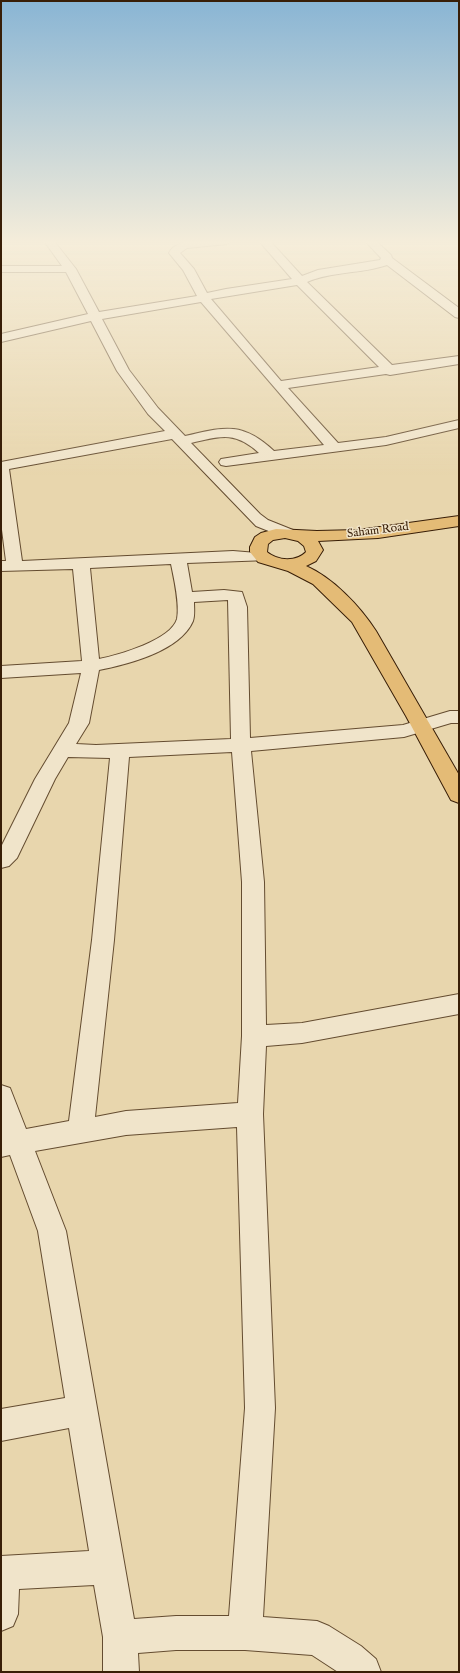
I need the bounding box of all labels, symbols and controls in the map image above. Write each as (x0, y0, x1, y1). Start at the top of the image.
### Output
street label: Saham Road (346, 520, 410, 542)

